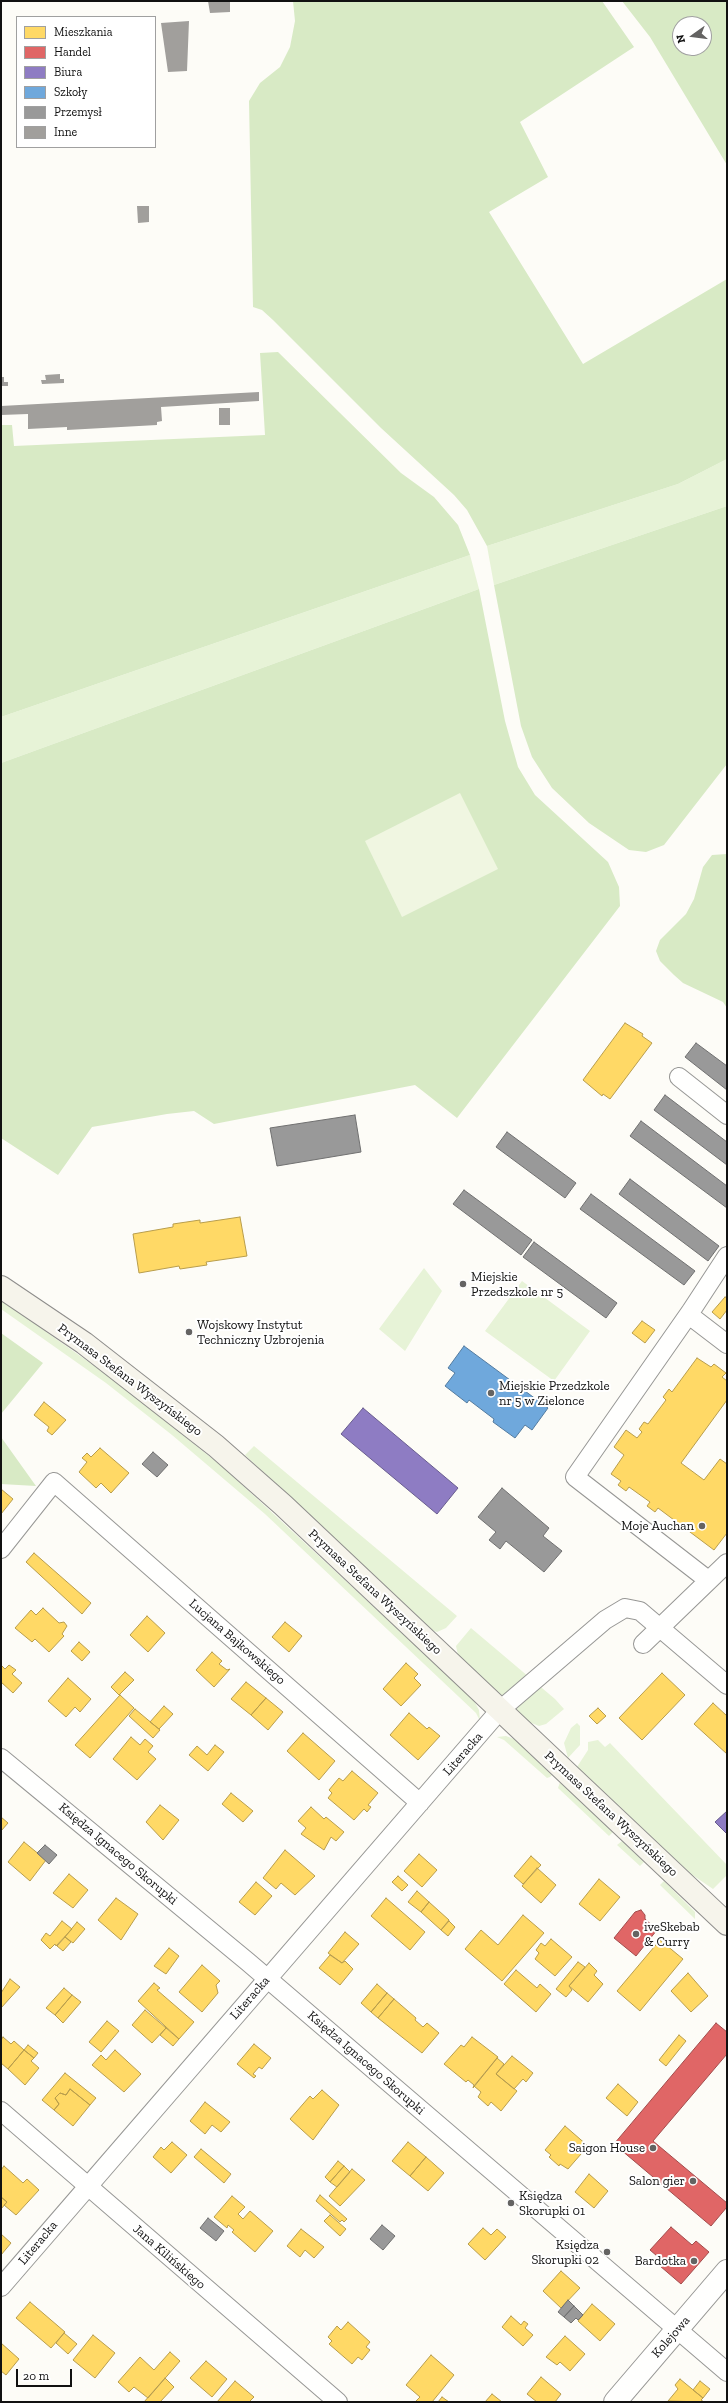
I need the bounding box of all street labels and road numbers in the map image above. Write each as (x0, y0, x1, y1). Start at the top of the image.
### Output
street label: Prymasa Stefana Wyszyńskiego (55, 1321, 205, 1439)
street label: Prymasa Stefana Wyszyńskiego (305, 1526, 445, 1658)
street label: Lucjana Bajkowskiego (186, 1596, 288, 1688)
street label: Literacka (440, 1729, 486, 1779)
street label: Prymasa Stefana Wyszyńskiego (541, 1748, 681, 1880)
street label: Księdza Ignacego Skorupki (55, 1800, 181, 1908)
street label: Literacka (227, 1973, 273, 2023)
street label: Księdza Ignacego Skorupki (304, 2008, 428, 2118)
street label: Literacka (15, 2218, 61, 2268)
street label: Jana Kilińskiego (130, 2221, 208, 2293)
street label: Kolejowa (649, 2313, 693, 2361)

